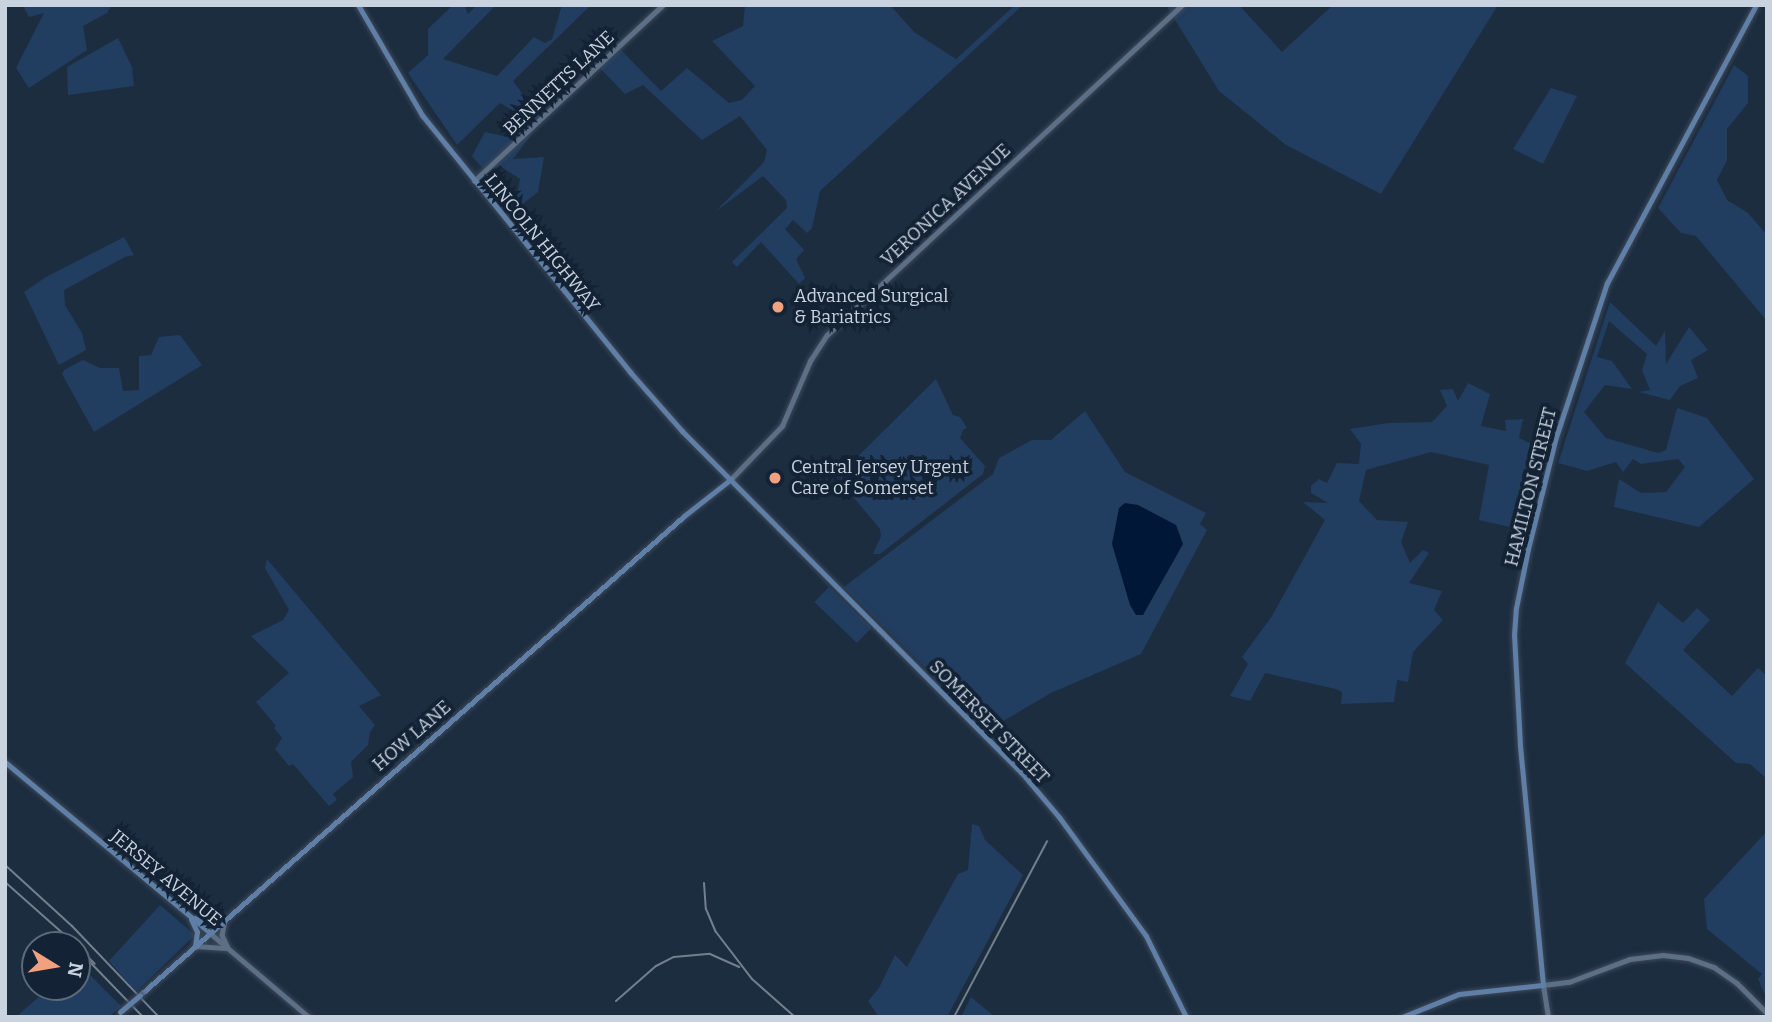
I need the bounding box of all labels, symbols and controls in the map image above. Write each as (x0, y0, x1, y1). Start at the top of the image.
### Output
street label: BENNETTS LANE (499, 26, 619, 140)
street label: VERONICA AVENUE (877, 139, 1015, 271)
street label: LINCOLN HIGHWAY (480, 170, 604, 316)
place label: Advanced Surgical & Bariatrics (794, 286, 949, 328)
marker: Advanced Surgical & Bariatrics (768, 297, 788, 317)
street label: HAMILTON STREET (1501, 405, 1561, 569)
place label: Central Jersey Urgent Care of Somerset (791, 457, 969, 500)
marker: Central Jersey Urgent Care of Somerset (765, 468, 785, 488)
street label: SOMERSET STREET (925, 656, 1053, 788)
street label: HOW LANE (369, 696, 455, 776)
street label: JERSEY AVENUE (106, 825, 226, 931)
north arrow (21, 931, 91, 1001)
text: N (62, 960, 88, 979)

